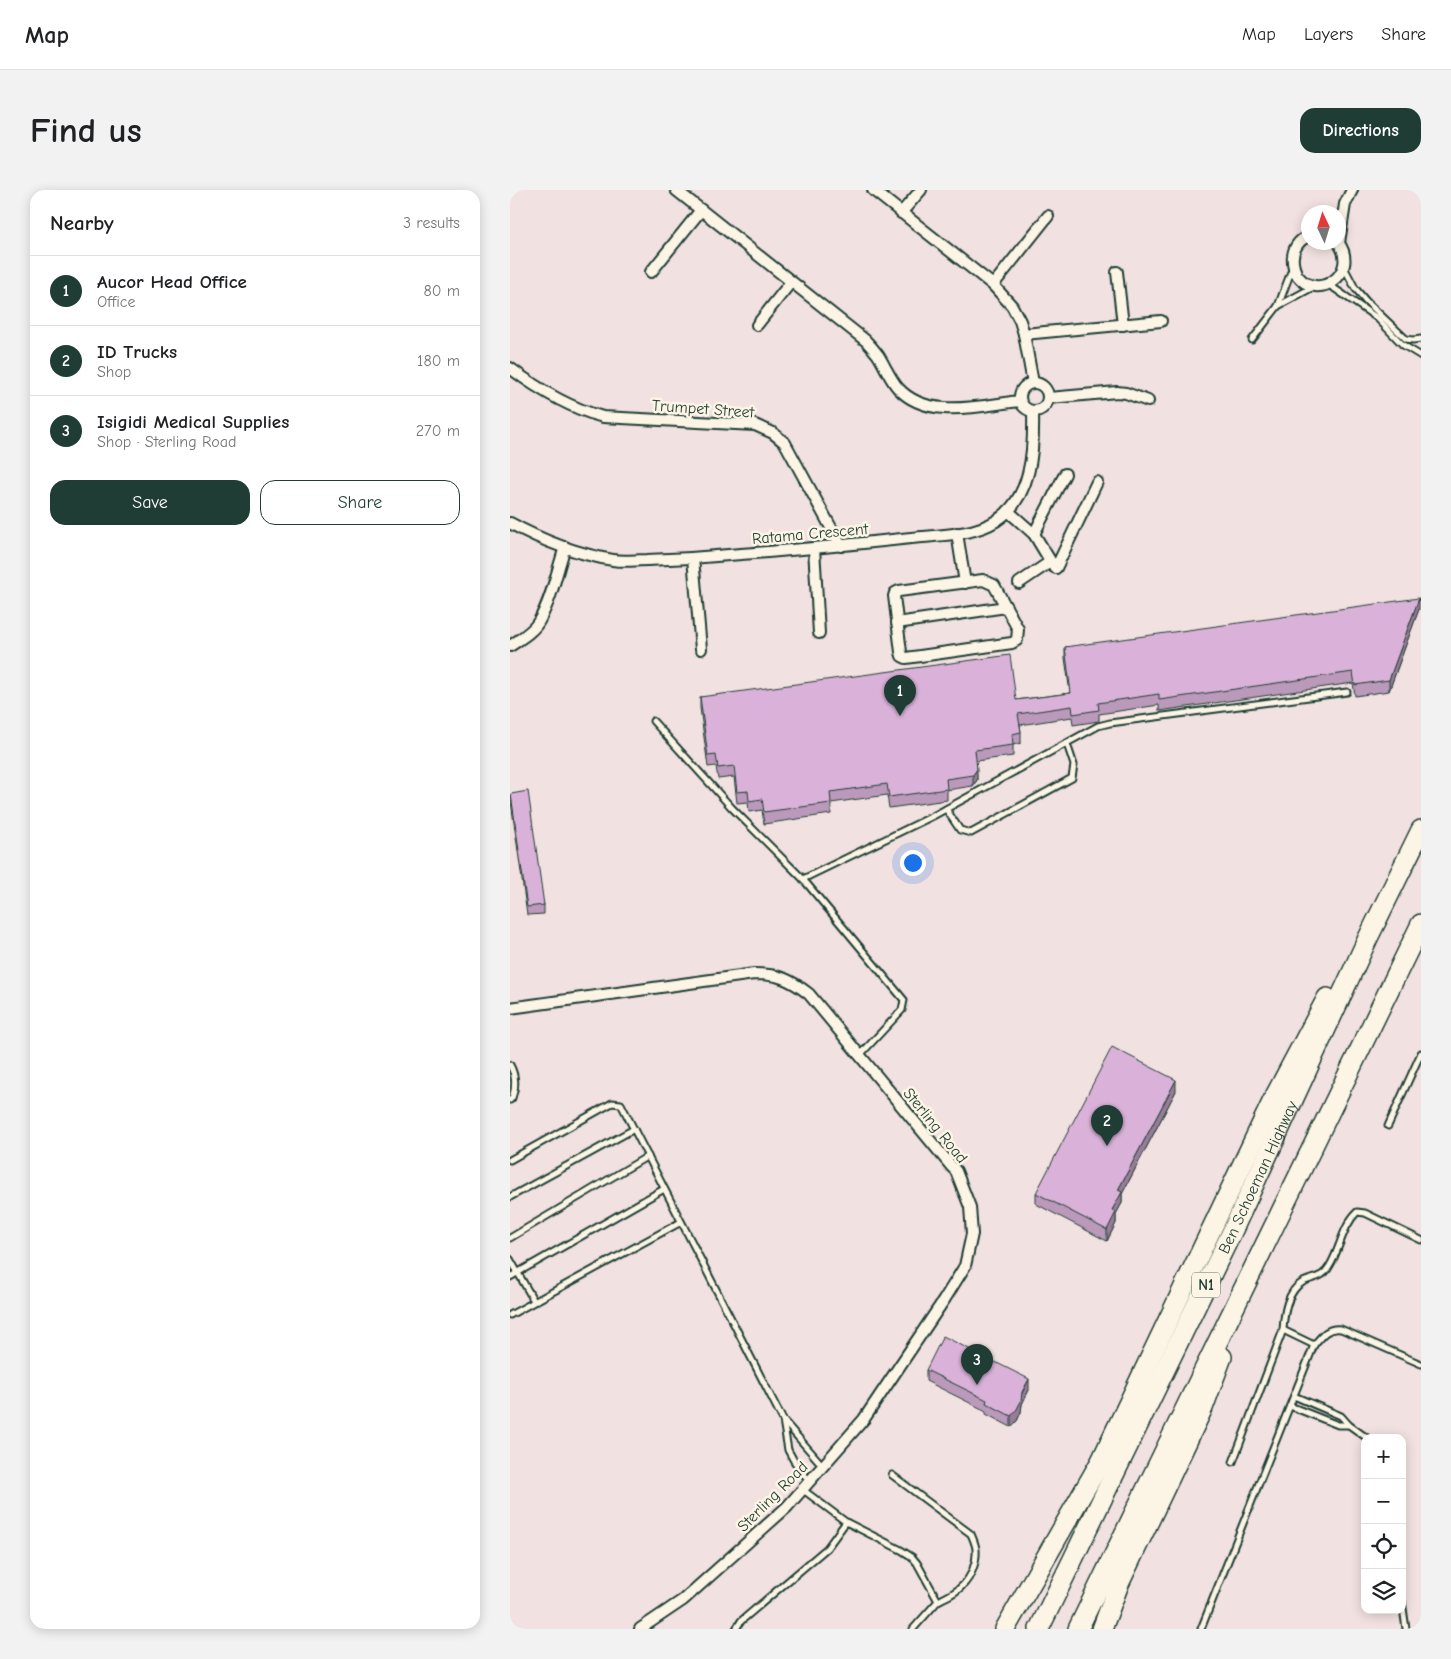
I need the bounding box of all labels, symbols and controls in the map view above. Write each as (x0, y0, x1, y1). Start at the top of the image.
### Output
text: Map (25, 21, 69, 49)
text: Map (1242, 24, 1276, 45)
text: Layers (1304, 24, 1353, 45)
text: Share (1381, 24, 1426, 45)
button: Directions (1300, 108, 1421, 153)
text: Find us (30, 110, 142, 151)
north arrow (1301, 205, 1346, 250)
text: Nearby (50, 211, 114, 235)
text: 3 results (403, 214, 460, 232)
text: Aucor Head Office (97, 271, 247, 293)
text: 1 (63, 282, 69, 300)
text: 80 m (423, 282, 460, 300)
text: Office (97, 293, 136, 311)
text: ID Trucks (97, 341, 177, 363)
text: 2 (62, 352, 70, 370)
text: 180 m (417, 352, 460, 370)
text: Shop (97, 363, 131, 381)
street label: Trumpet Street (651, 396, 755, 422)
text: Isigidi Medical Supplies (97, 411, 289, 433)
text: 3 (62, 422, 70, 440)
text: 270 m (416, 422, 460, 440)
text: Shop · Sterling Road (97, 433, 237, 451)
button: Save (50, 480, 250, 525)
button: Share (260, 480, 460, 525)
street label: Ratama Crescent (751, 520, 869, 548)
pin: 1 (884, 675, 916, 716)
your location (900, 850, 926, 876)
street label: Sterling Road (899, 1084, 971, 1167)
street label: Ben Schoeman Highway (1215, 1097, 1302, 1257)
pin: 2 (1091, 1105, 1123, 1146)
road number: N1 (1192, 1272, 1220, 1298)
pin: 3 (961, 1344, 993, 1385)
map controls (1361, 1434, 1406, 1614)
button: + (1361, 1434, 1406, 1479)
street label: Sterling Road (734, 1458, 811, 1535)
button: − (1361, 1479, 1406, 1524)
button: locate (1361, 1524, 1406, 1569)
button: layers (1361, 1569, 1406, 1614)

